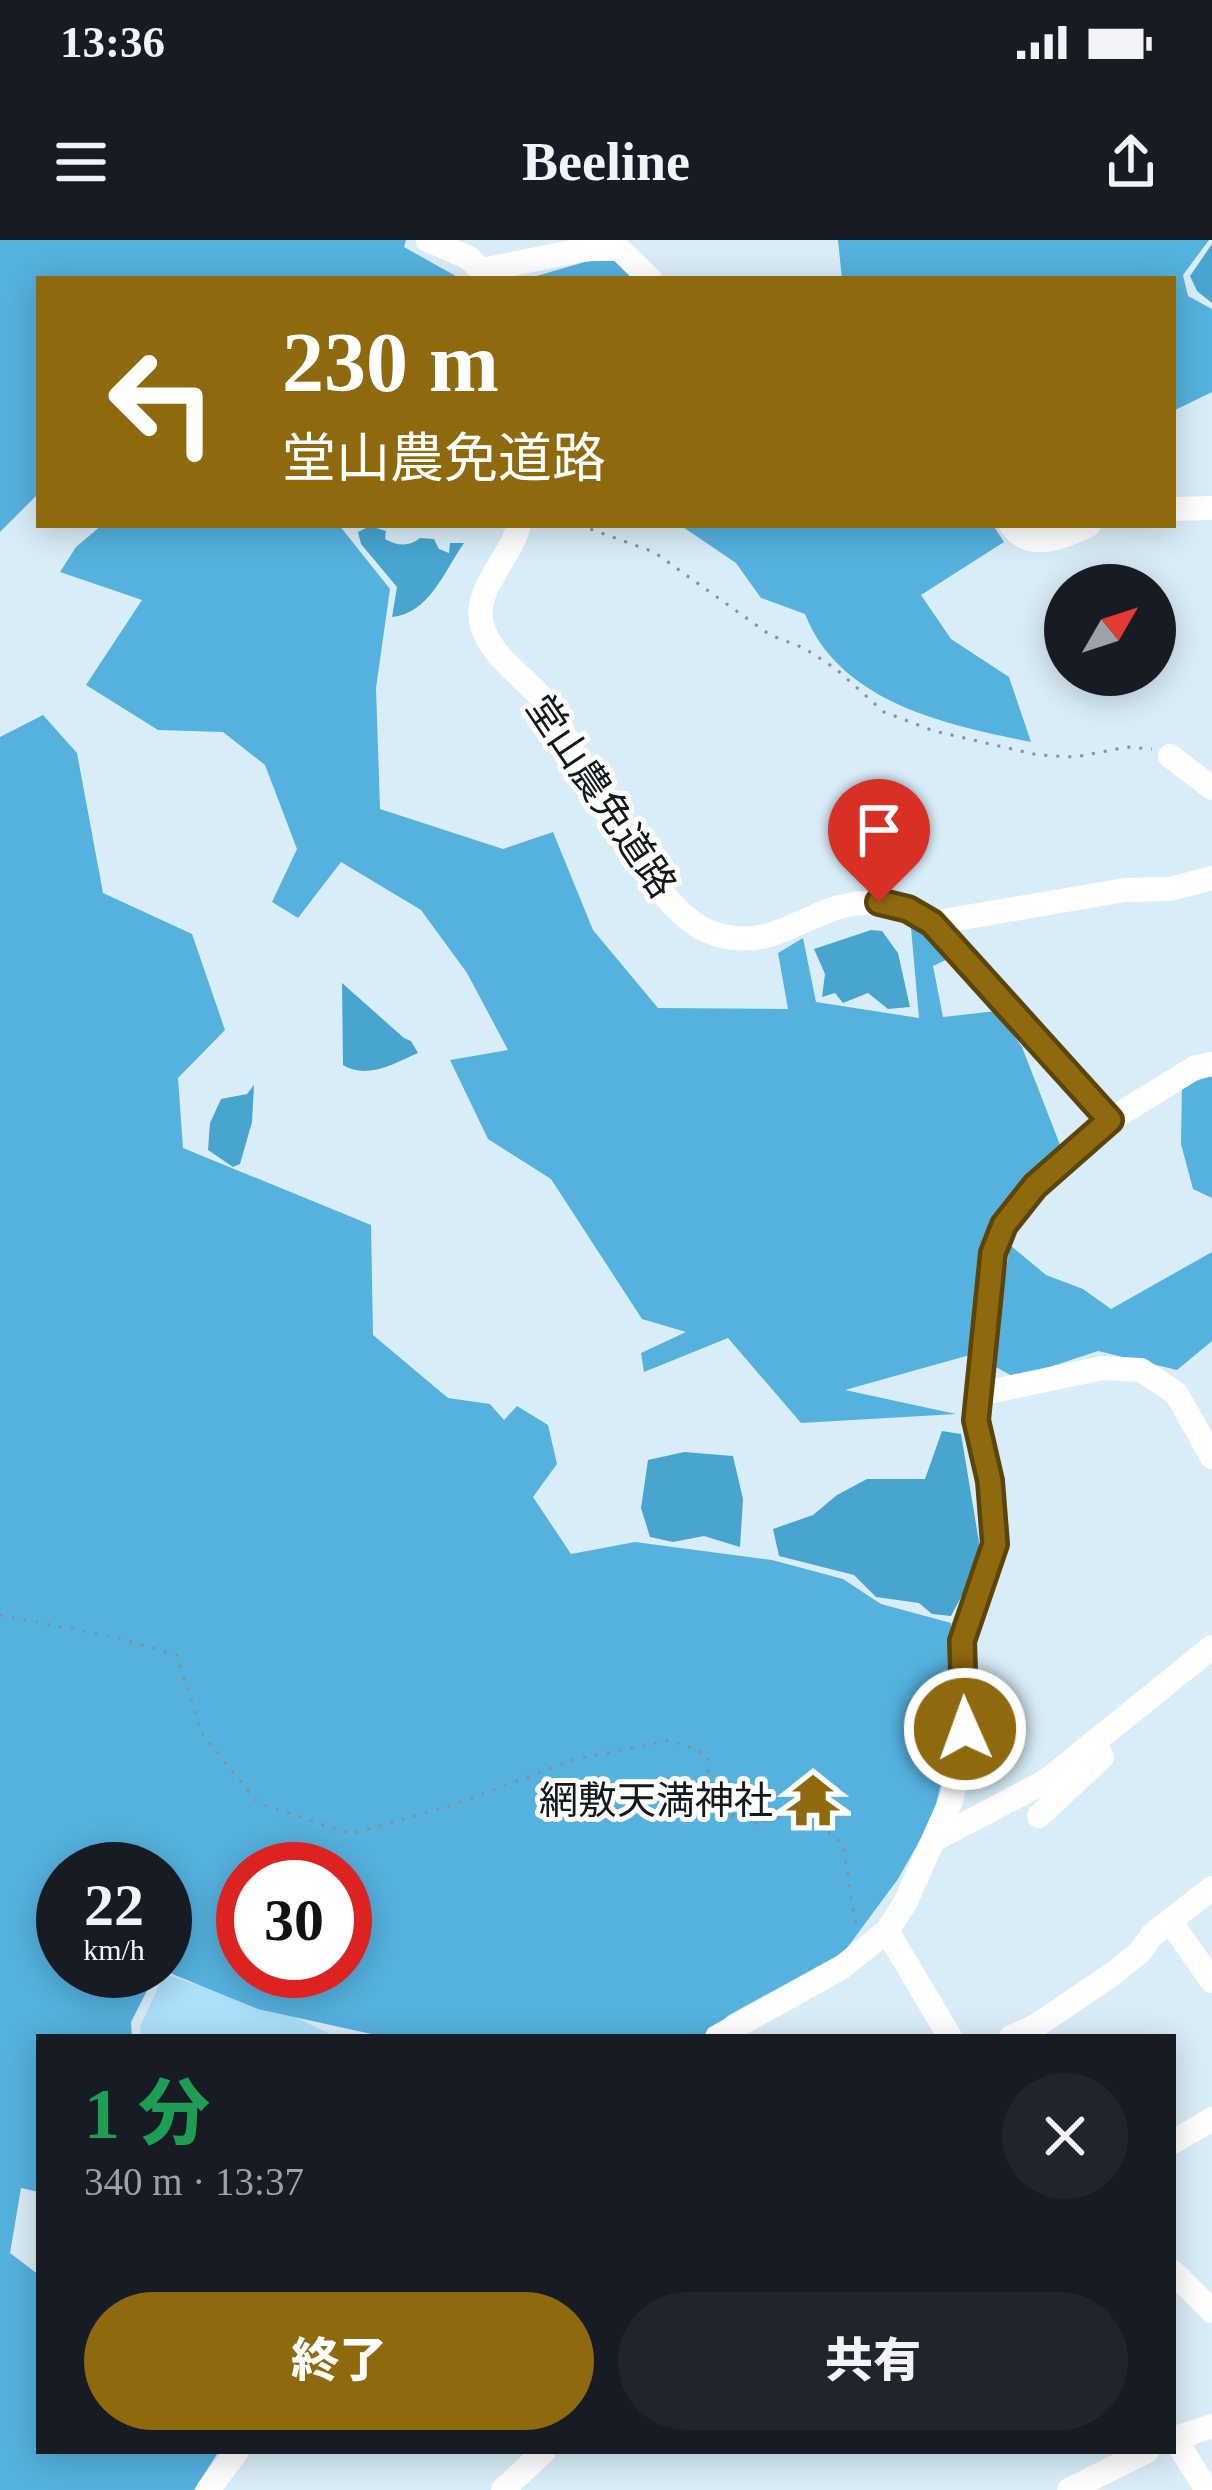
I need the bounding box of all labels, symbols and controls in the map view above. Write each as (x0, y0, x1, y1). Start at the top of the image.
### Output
text: 13:36 (60, 17, 165, 67)
icon: menu (48, 129, 114, 195)
icon: share (1098, 129, 1164, 195)
text: Beeline (522, 132, 690, 192)
text: 230 m (282, 316, 499, 409)
icon: left (84, 324, 240, 480)
text: 堂山農免道路 (282, 429, 606, 489)
north arrow (1044, 564, 1176, 696)
map controls (1044, 564, 1176, 696)
street label: 堂山農免道路 (518, 687, 685, 905)
pin (828, 779, 930, 902)
icon: arrive (846, 797, 912, 863)
position arrow (902, 1666, 1028, 1792)
temple icon: 網敷天満神社 (784, 1771, 842, 1829)
place label: 網敷天満神社 (539, 1779, 773, 1822)
speed limit sign: 30 (216, 1842, 372, 1998)
text: 22 (84, 1872, 144, 1938)
text: km/h (83, 1933, 145, 1966)
button: close (1002, 2073, 1128, 2199)
text: 1 分 (84, 2074, 210, 2154)
text: 340 m · 13:37 (84, 2160, 304, 2203)
button: 終了 (84, 2292, 594, 2430)
button: 共有 (618, 2292, 1128, 2430)

